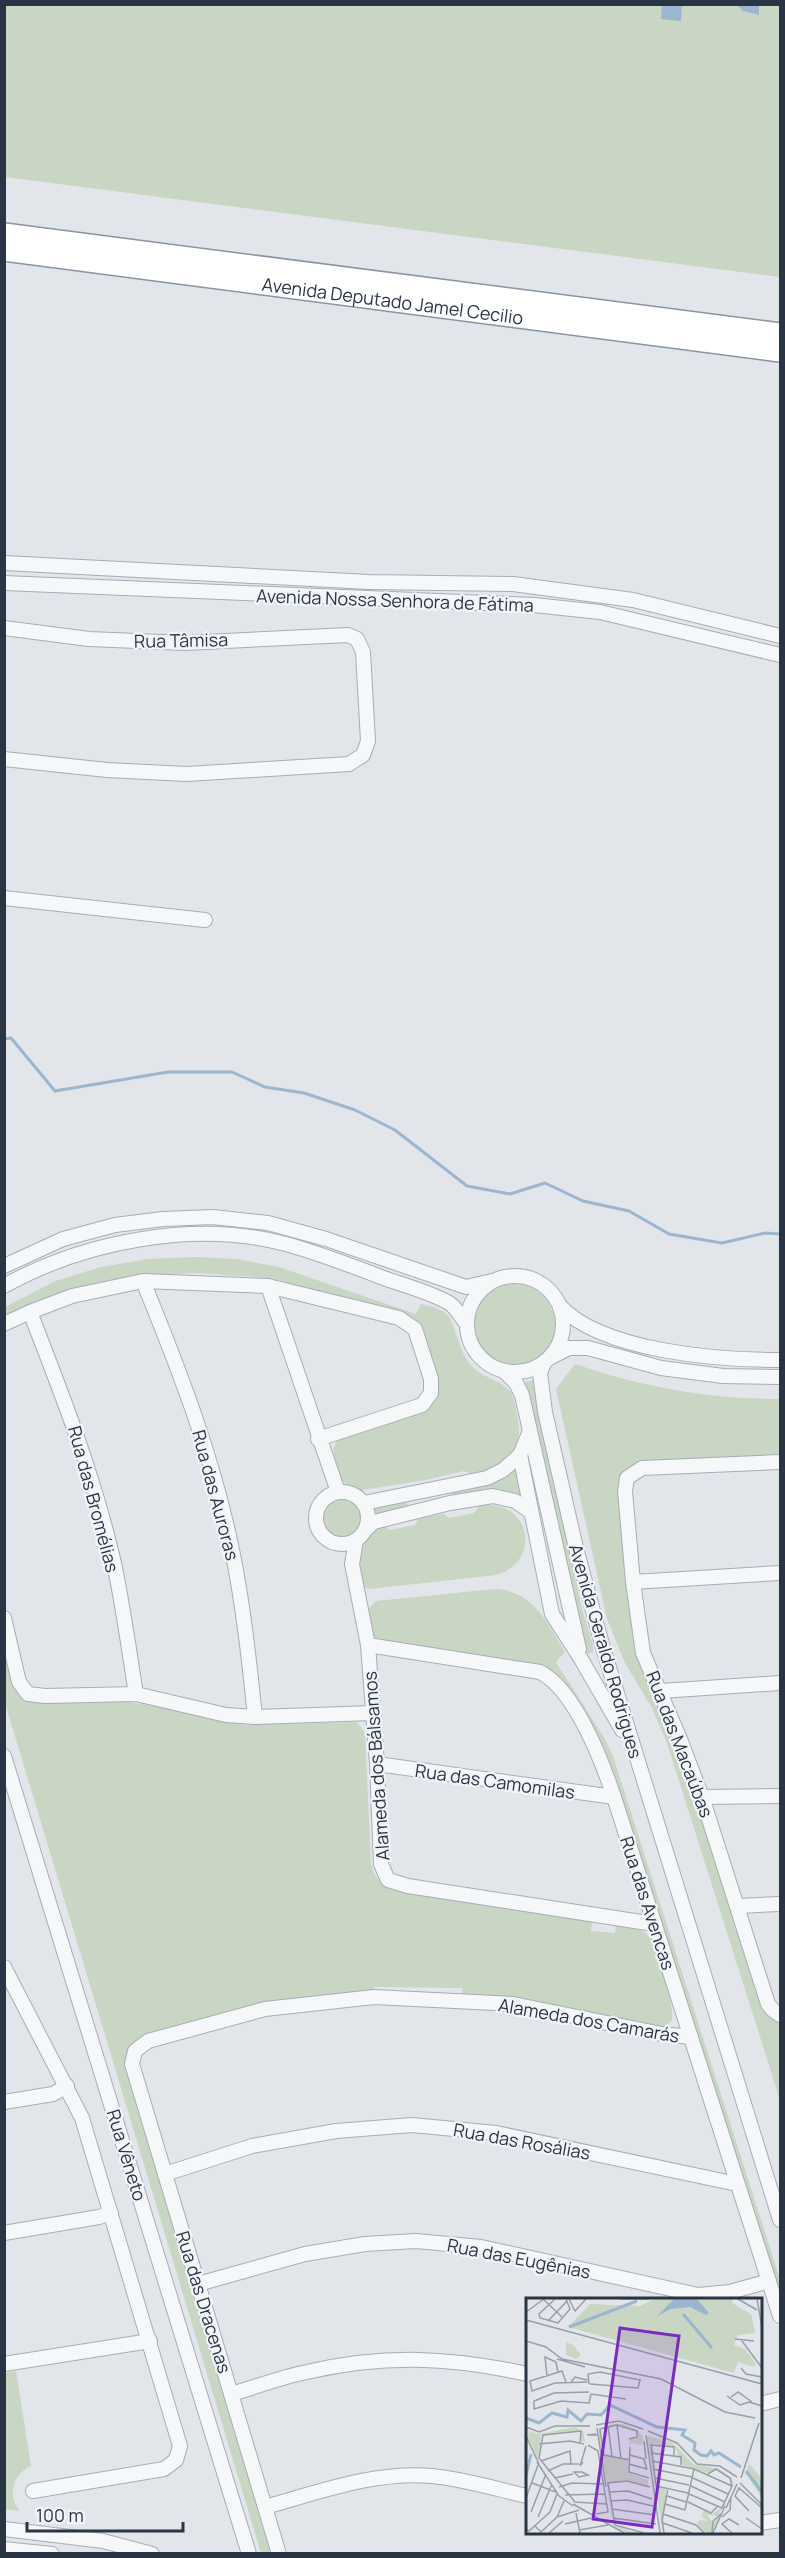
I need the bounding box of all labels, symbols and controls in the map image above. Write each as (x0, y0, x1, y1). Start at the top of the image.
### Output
street label: Avenida Deputado Jamel Cecilio (261, 272, 525, 329)
street label: Avenida Nossa Senhora de Fátima (256, 583, 534, 617)
street label: Rua Tâmisa (134, 627, 228, 653)
street label: Rua das Bromélias (63, 1423, 125, 1575)
street label: Rua das Auroras (187, 1427, 245, 1563)
street label: Avenida Geraldo Rodrigues (564, 1541, 648, 1761)
street label: Rua das Macaúbas (641, 1667, 719, 1821)
street label: Alameda dos Bálsamos (357, 1671, 395, 1861)
street label: Rua das Camomilas (414, 1758, 576, 1804)
street label: Rua das Avencas (615, 1833, 681, 1973)
street label: Alameda dos Camarás (497, 1992, 681, 2048)
street label: Rua Vêneto (102, 2106, 152, 2204)
street label: Rua das Rosálias (452, 2117, 592, 2165)
street label: Rua das Dracenas (171, 2228, 237, 2376)
street label: Rua das Eugênias (445, 2232, 593, 2284)
inset map (526, 2298, 761, 2534)
scale bar (27, 2495, 183, 2533)
text: 100 m (36, 2503, 84, 2527)

